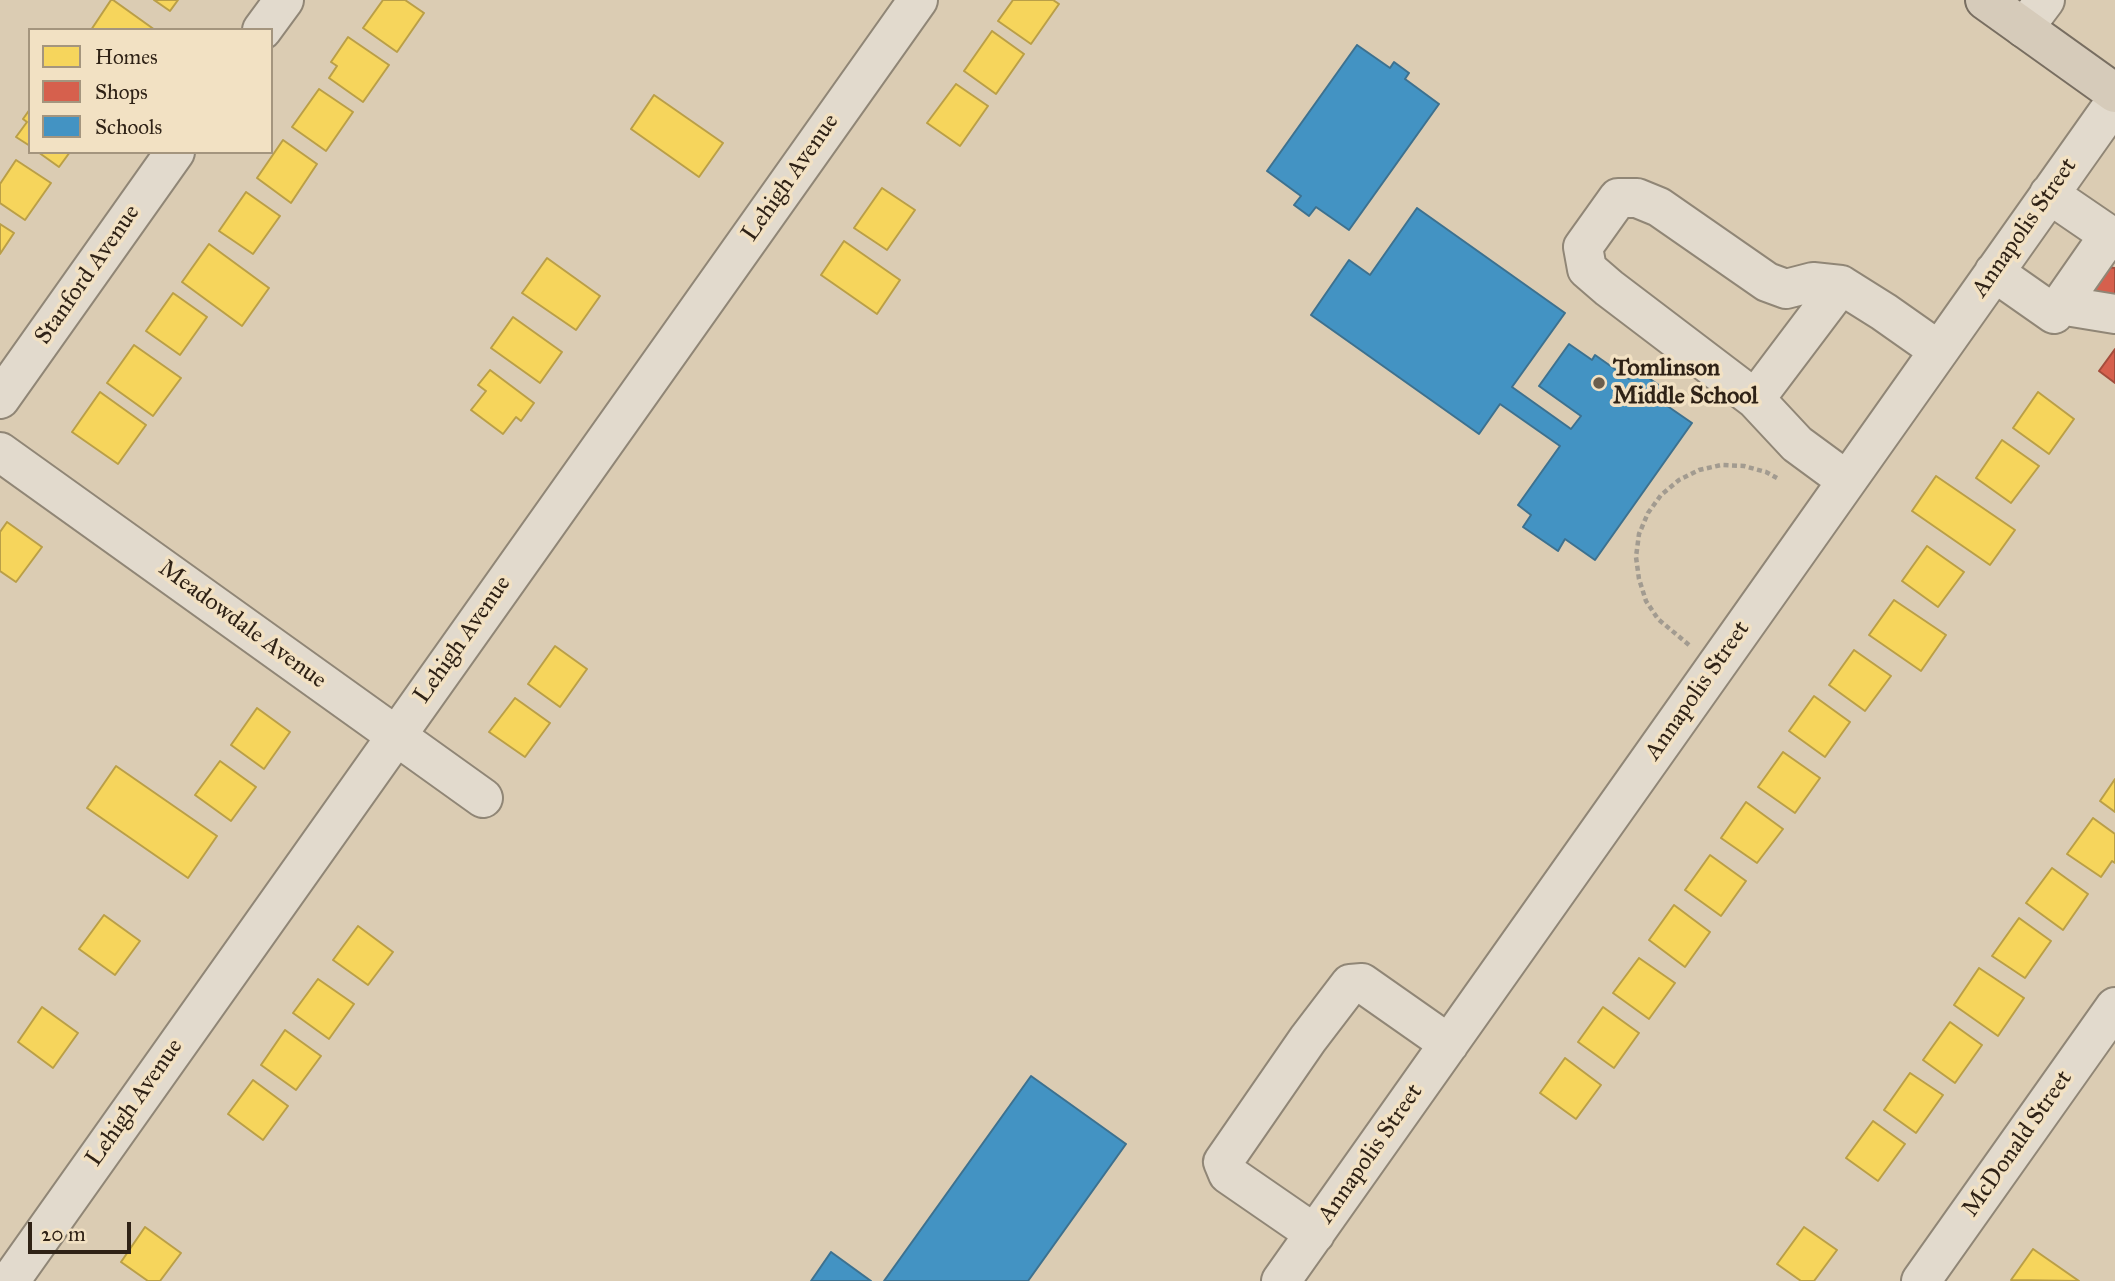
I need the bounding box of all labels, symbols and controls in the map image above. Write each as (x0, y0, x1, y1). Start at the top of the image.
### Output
legend (28, 28, 273, 154)
text: Homes (95, 44, 158, 70)
text: Shops (95, 79, 148, 105)
street label: Lehigh Avenue (736, 109, 846, 247)
text: Schools (95, 114, 162, 140)
street label: Annapolis Street (1966, 153, 2084, 303)
street label: Stanford Avenue (29, 200, 147, 350)
place label: Tomlinson Middle School (1613, 355, 1758, 411)
marker: Tomlinson Middle School (1591, 375, 1607, 391)
street label: Meadowdale Avenue (153, 555, 331, 695)
street label: Lehigh Avenue (408, 571, 518, 709)
street label: Annapolis Street (1639, 616, 1757, 766)
street label: Lehigh Avenue (80, 1034, 190, 1172)
street label: McDonald Street (1957, 1065, 2079, 1223)
street label: Annapolis Street (1312, 1079, 1430, 1229)
scale bar (32, 1208, 135, 1252)
text: 20 m (41, 1221, 86, 1247)

